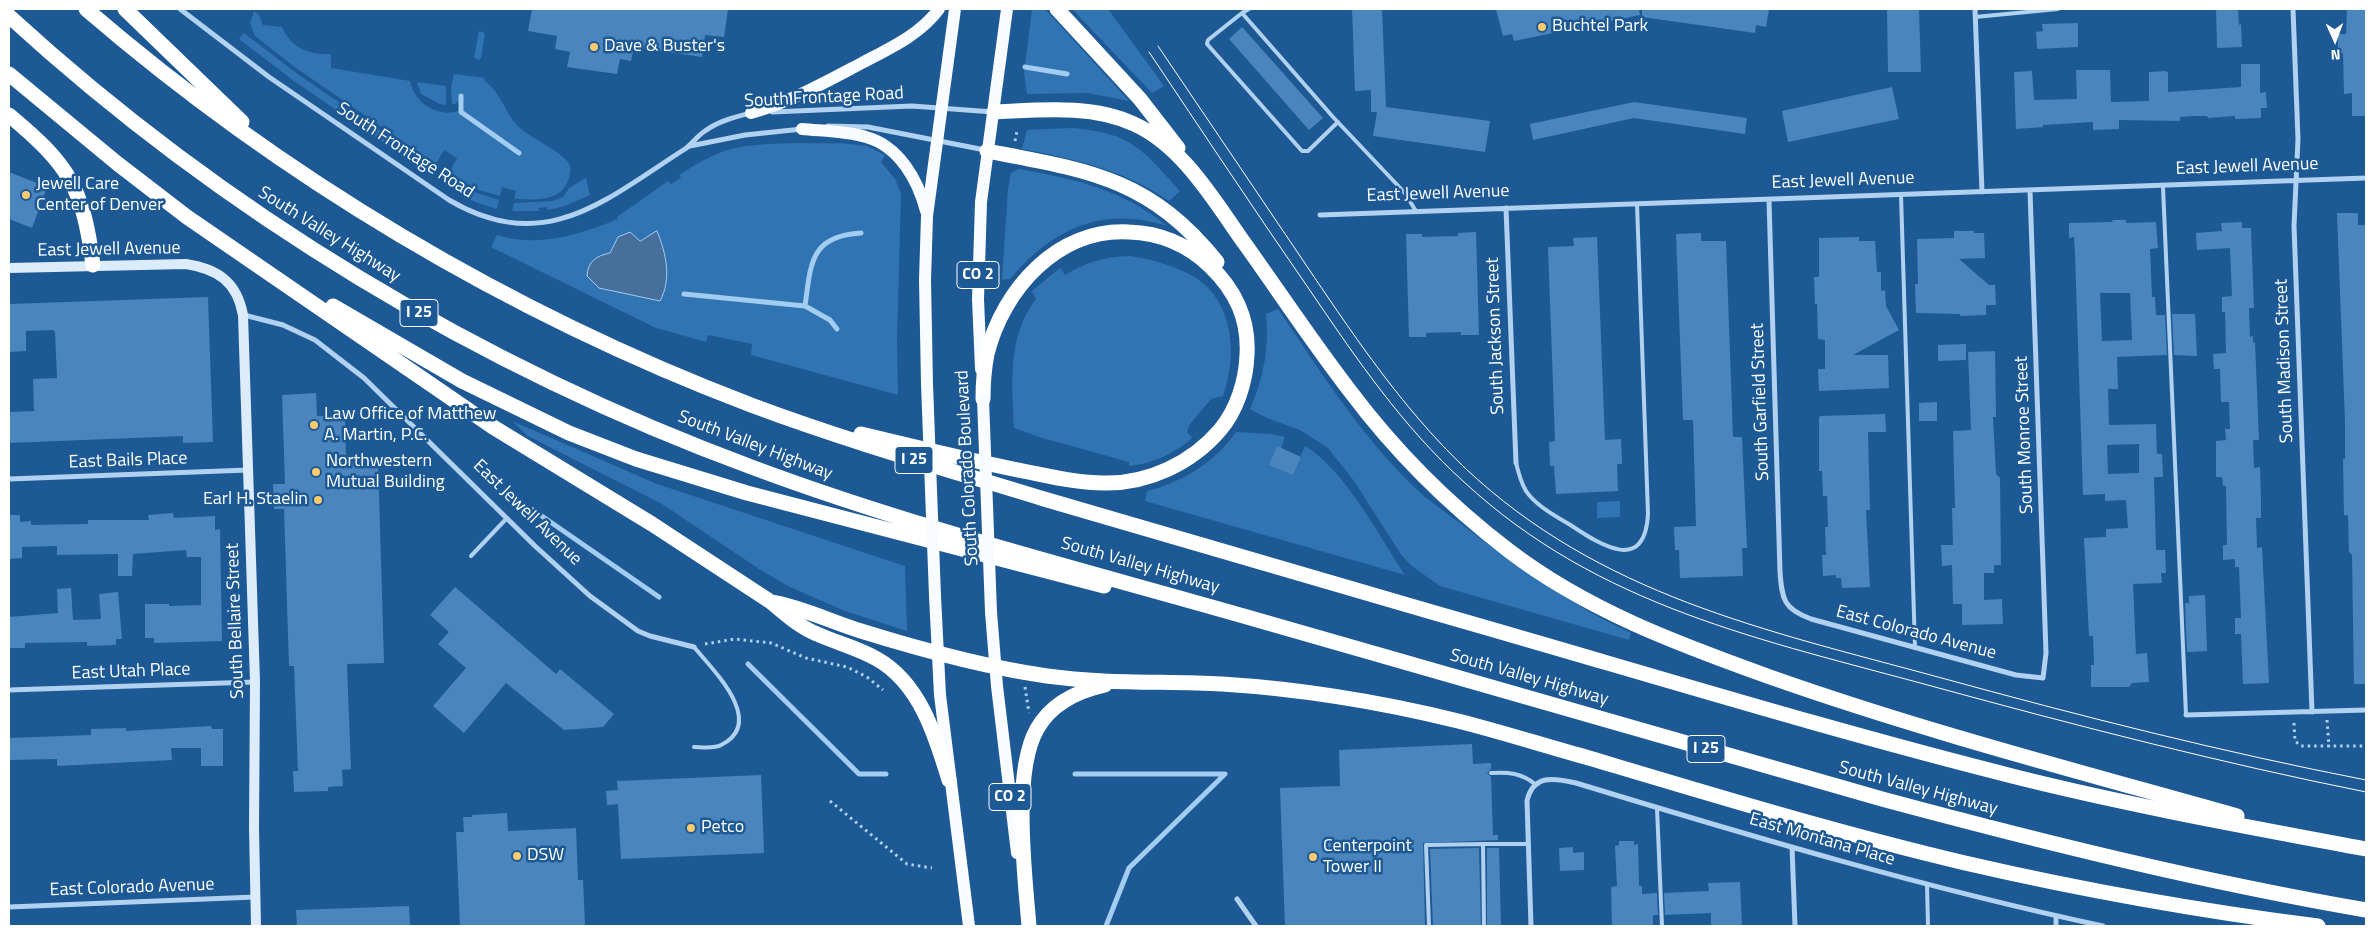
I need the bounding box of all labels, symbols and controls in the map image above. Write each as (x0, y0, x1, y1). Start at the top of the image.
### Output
north arrow (2310, 15, 2360, 65)
place label: Buchtel Park (1552, 16, 1648, 38)
marker: Buchtel Park (1536, 21, 1548, 33)
place label: Dave & Buster's (604, 36, 725, 58)
marker: Dave & Buster's (588, 41, 600, 53)
text: N (2330, 45, 2341, 66)
street label: South Frontage Road (744, 83, 904, 113)
street label: South Frontage Road (332, 98, 478, 204)
street label: East Jewell Avenue (2175, 154, 2319, 180)
street label: East Jewell Avenue (1771, 168, 1915, 194)
place label: Jewell Care Center of Denver (36, 174, 163, 216)
street label: East Jewell Avenue (1366, 181, 1510, 207)
street label: South Valley Highway (254, 182, 404, 288)
marker: Jewell Care Center of Denver (20, 189, 32, 201)
street label: East Jewell Avenue (37, 238, 181, 262)
street label: South Jackson Street (1482, 257, 1510, 415)
road number: CO 2 (957, 262, 999, 288)
street label: South Madison Street (2271, 279, 2299, 443)
road number: I 25 (400, 300, 438, 326)
street label: South Garfield Street (1747, 323, 1775, 481)
street label: South Monroe Street (2011, 356, 2039, 514)
street label: South Colorado Boulevard (952, 370, 984, 566)
place label: Law Office of Matthew A. Martin, P.C. (324, 404, 496, 446)
street label: South Valley Highway (675, 407, 835, 485)
marker: Law Office of Matthew A. Martin, P.C. (308, 419, 320, 431)
road number: I 25 (895, 446, 933, 474)
street label: East Bails Place (68, 448, 188, 474)
place label: Northwestern Mutual Building (326, 451, 445, 494)
street label: East Jewell Avenue (468, 456, 586, 570)
marker: Northwestern Mutual Building (310, 466, 322, 478)
place label: Earl H. Staelin (203, 489, 308, 511)
marker: Earl H. Staelin (312, 494, 324, 506)
street label: South Valley Highway (1058, 533, 1222, 599)
street label: South Bellaire Street (222, 543, 250, 699)
street label: East Colorado Avenue (1834, 601, 1998, 665)
street label: South Valley Highway (1447, 645, 1611, 711)
street label: East Utah Place (71, 659, 191, 685)
road number: I 25 (1687, 736, 1725, 762)
street label: South Valley Highway (1836, 757, 2000, 821)
road number: CO 2 (989, 784, 1031, 810)
street label: East Montana Place (1747, 809, 1897, 871)
place label: Petco (701, 817, 744, 839)
marker: Petco (685, 822, 697, 834)
place label: Centerpoint Tower II (1323, 836, 1412, 879)
place label: DSW (527, 845, 564, 867)
marker: DSW (511, 850, 523, 862)
marker: Centerpoint Tower II (1307, 851, 1319, 863)
street label: East Colorado Avenue (49, 874, 215, 902)

